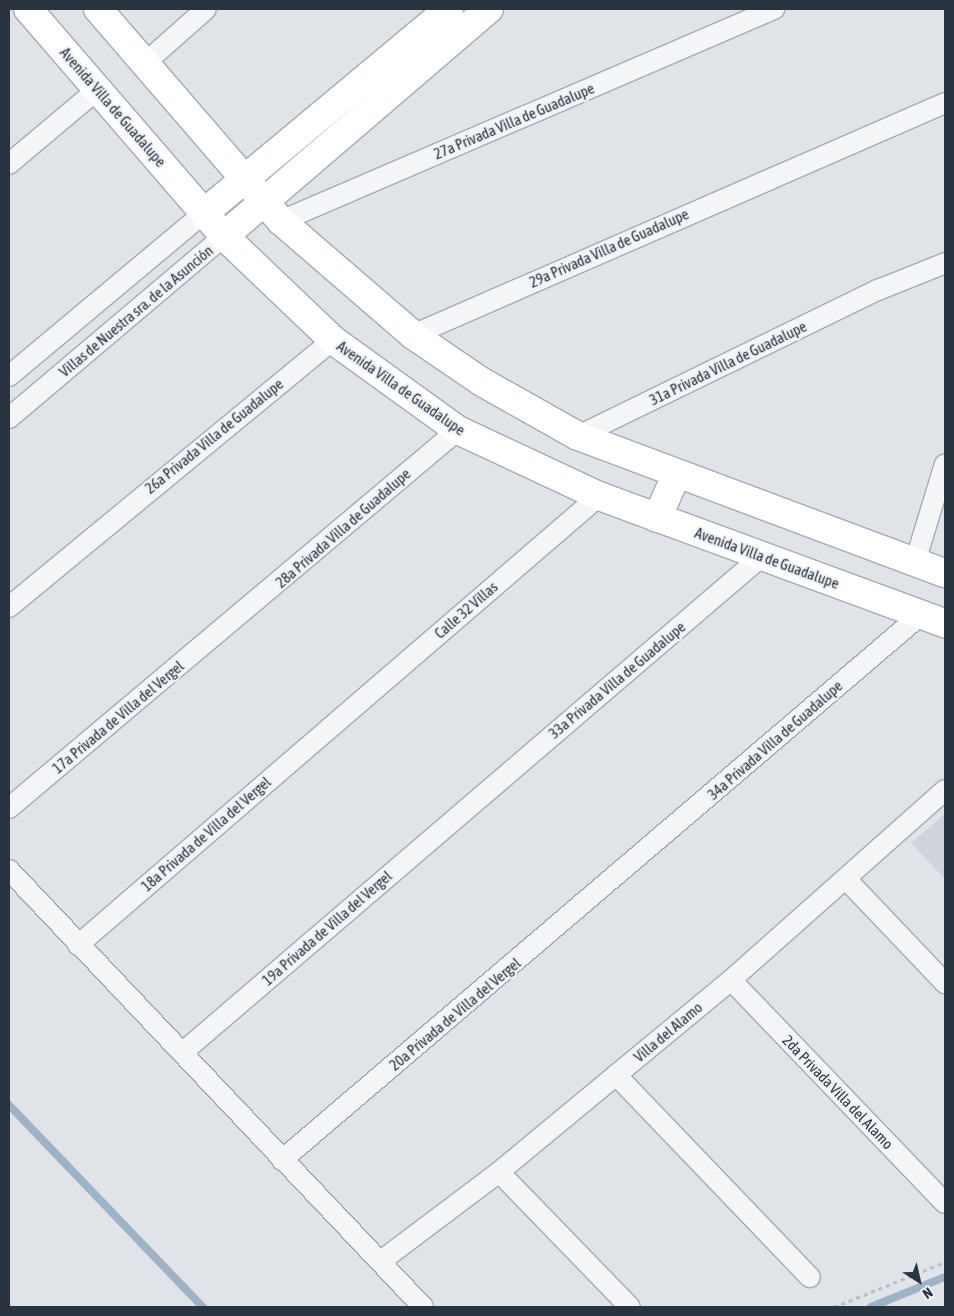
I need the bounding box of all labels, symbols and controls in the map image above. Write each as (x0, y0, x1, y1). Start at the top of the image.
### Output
street label: Avenida Villa de Guadalupe (56, 44, 170, 170)
street label: 27a Privada Villa de Guadalupe (431, 79, 597, 163)
street label: 29a Privada Villa de Guadalupe (526, 205, 692, 291)
street label: Villas de Nuestra sra. de la Asunción (55, 241, 217, 381)
street label: 31a Privada Villa de Guadalupe (646, 317, 810, 409)
street label: Avenida Villa de Guadalupe (333, 337, 469, 439)
street label: 26a Privada Villa de Guadalupe (141, 375, 287, 497)
street label: 28a Privada Villa de Guadalupe (272, 465, 414, 591)
street label: Avenida Villa de Guadalupe (692, 524, 842, 592)
street label: Calle 32 Villas (431, 578, 501, 642)
street label: 33a Privada Villa de Guadalupe (545, 618, 689, 742)
street label: 17a Privada de Villa del Vergel (49, 657, 187, 777)
street label: 34a Privada Villa de Guadalupe (704, 677, 846, 803)
street label: 18a Privada de Villa del Vergel (138, 773, 274, 895)
street label: 19a Privada de Villa del Vergel (259, 867, 395, 989)
street label: 20a Privada de Villa del Vergel (386, 954, 524, 1074)
street label: Villa del Alamo (630, 998, 706, 1066)
street label: 2da Privada Villa del Alamo (779, 1031, 897, 1153)
north arrow (894, 1256, 944, 1306)
text: N (920, 1284, 936, 1302)

